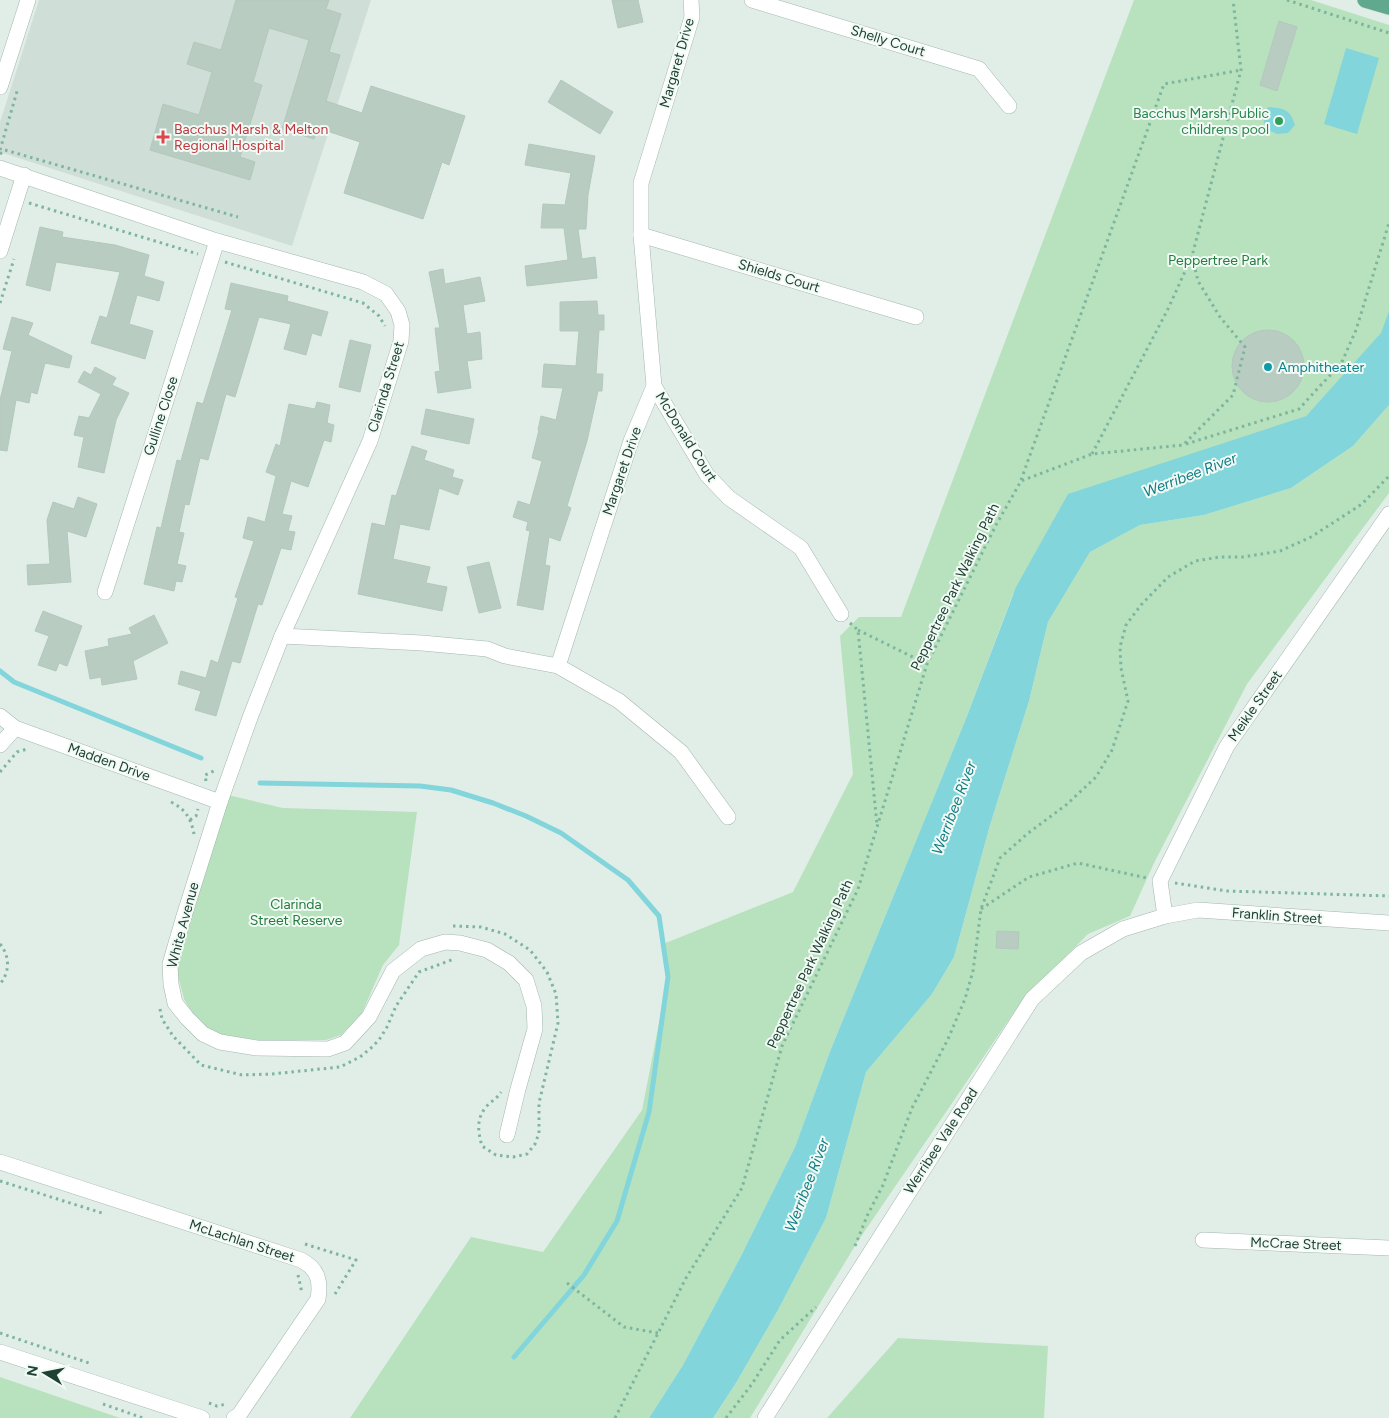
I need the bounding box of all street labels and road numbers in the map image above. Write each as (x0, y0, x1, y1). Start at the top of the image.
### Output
street label: Margaret Drive (656, 16, 698, 110)
street label: Shelly Court (849, 22, 927, 60)
street label: Shields Court (736, 256, 822, 296)
street label: Clarinda Street (364, 340, 408, 434)
street label: Gulline Close (140, 374, 182, 458)
street label: McDonald Court (652, 389, 720, 485)
street label: Margaret Drive (599, 424, 645, 518)
street label: Peppertree Park Walking Path (907, 500, 1003, 674)
street label: Meikle Street (1224, 667, 1286, 745)
street label: Madden Drive (65, 739, 153, 785)
street label: Peppertree Park Walking Path (763, 877, 857, 1051)
street label: White Avenue (163, 880, 203, 970)
street label: Franklin Street (1231, 904, 1323, 928)
street label: Werribee Vale Road (900, 1085, 982, 1197)
street label: McLachlan Street (187, 1216, 297, 1266)
street label: McCrae Street (1250, 1234, 1342, 1254)

